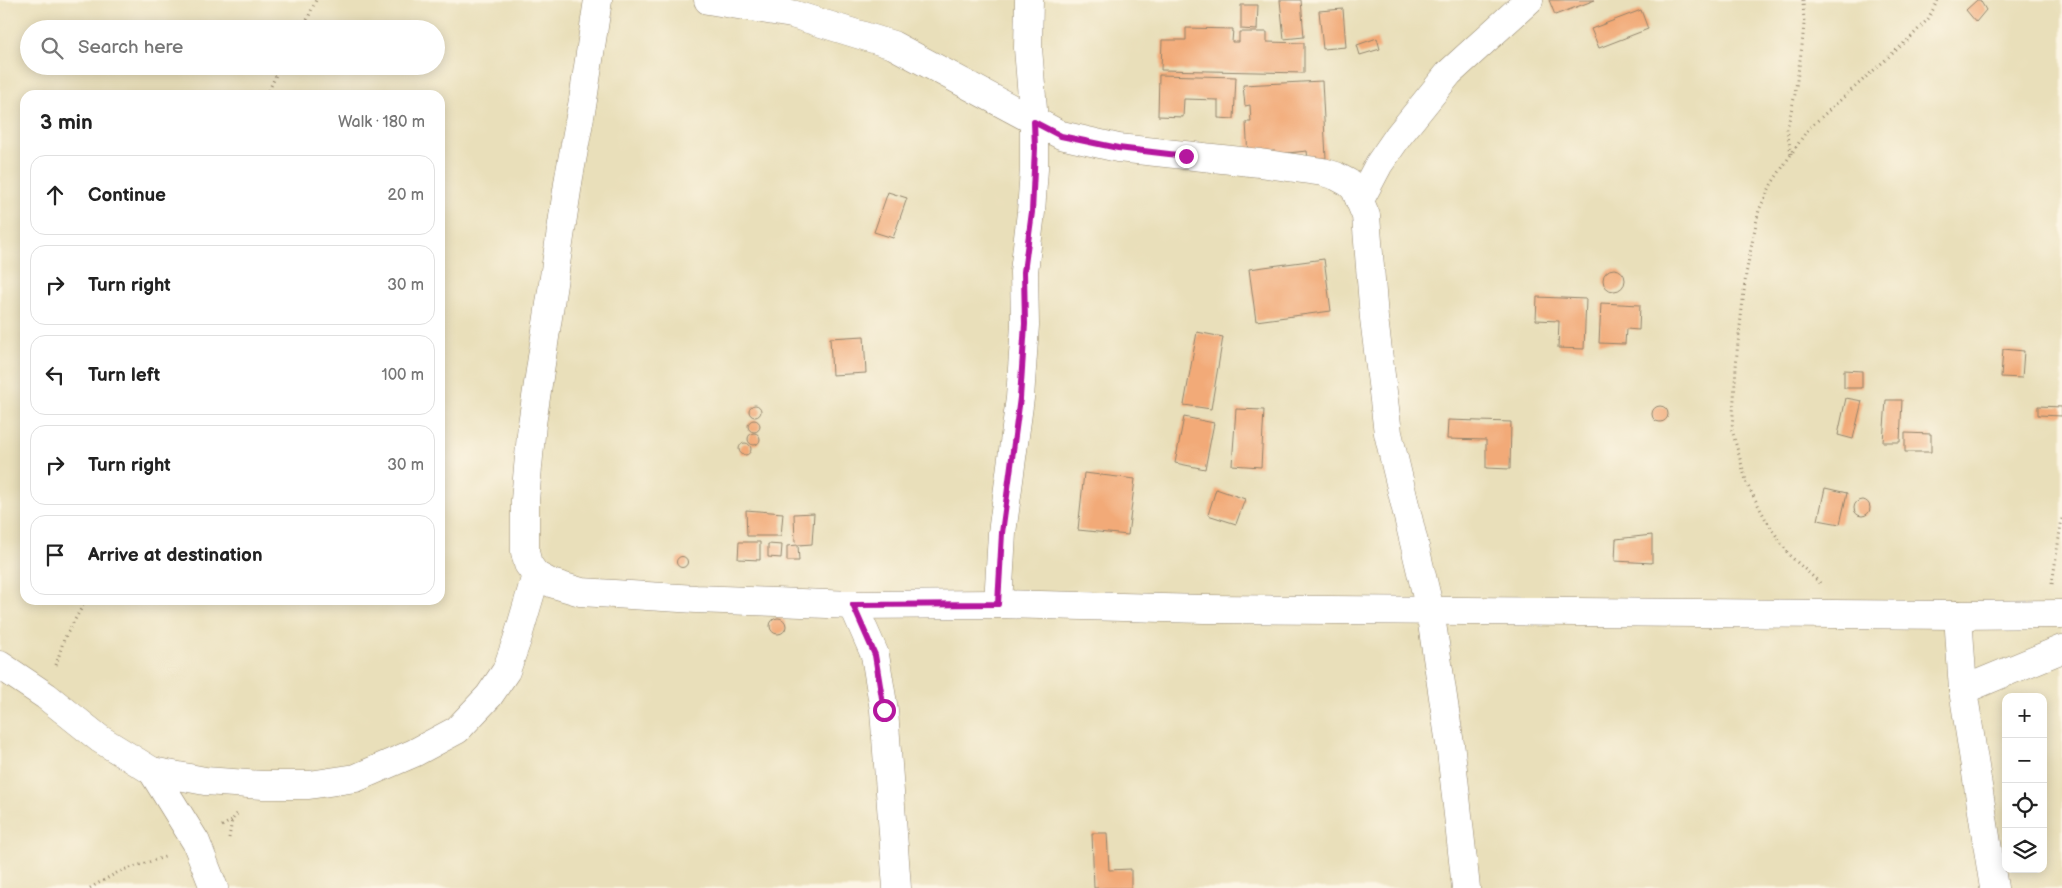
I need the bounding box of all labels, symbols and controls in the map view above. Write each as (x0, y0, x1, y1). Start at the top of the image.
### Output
search box (20, 20, 445, 75)
icon: search (38, 34, 66, 62)
text: Search here (78, 36, 183, 59)
text: 3 min (40, 110, 93, 135)
text: Walk · 180 m (338, 113, 425, 132)
route end (1175, 145, 1198, 168)
icon: ahead (41, 181, 69, 209)
text: Continue (88, 184, 166, 207)
text: 20 m (388, 186, 424, 205)
icon: right (41, 271, 69, 299)
text: Turn right (88, 274, 171, 297)
text: 30 m (387, 276, 424, 295)
icon: left (41, 361, 69, 389)
text: Turn left (88, 364, 160, 387)
text: 100 m (381, 366, 424, 385)
icon: right (41, 451, 69, 479)
text: Turn right (88, 454, 171, 477)
text: 30 m (387, 456, 424, 475)
icon: arrive (41, 541, 69, 569)
text: Arrive at destination (88, 544, 263, 567)
map controls (2002, 693, 2047, 873)
button: + (2002, 693, 2047, 738)
route start (873, 699, 896, 722)
button: − (2002, 738, 2047, 783)
button: locate (2002, 783, 2047, 828)
button: layers (2002, 828, 2047, 873)

